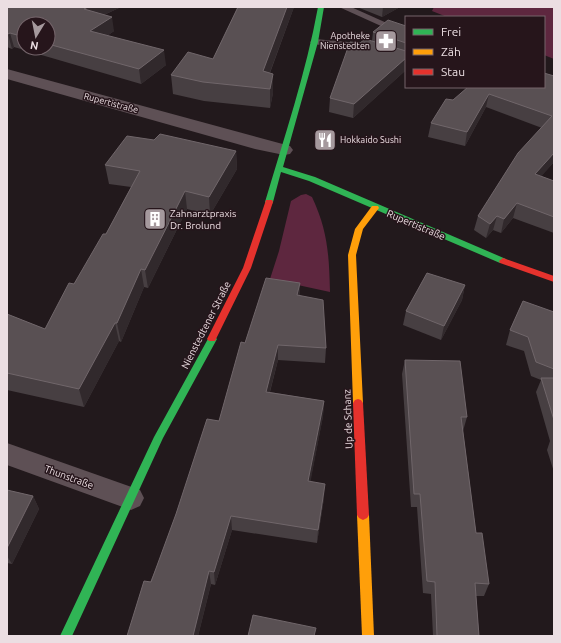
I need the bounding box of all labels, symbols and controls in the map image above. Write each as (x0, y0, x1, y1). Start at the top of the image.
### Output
north arrow (16, 16, 56, 56)
legend (405, 16, 545, 88)
text: Frei (441, 25, 461, 38)
pharmacy icon: Apotheke Nienstedten (373, 28, 399, 54)
place label: Apotheke Nienstedten (320, 31, 370, 51)
text: N (29, 39, 39, 52)
text: Zäh (441, 45, 461, 58)
text: Stau (441, 65, 465, 78)
street label: Rupertistraße (83, 91, 139, 115)
restaurant icon: Hokkaido Sushi (312, 127, 338, 153)
place label: Hokkaido Sushi (340, 135, 401, 145)
building icon: Zahnarztpraxis Dr. Brolund (142, 206, 168, 232)
place label: Zahnarztpraxis Dr. Brolund (170, 208, 236, 231)
street label: Rupertistraße (385, 208, 447, 242)
street label: Nienstedtener Straße (179, 279, 233, 371)
street label: Up de Schanz (341, 389, 355, 449)
street label: Thunstraße (43, 463, 95, 491)

